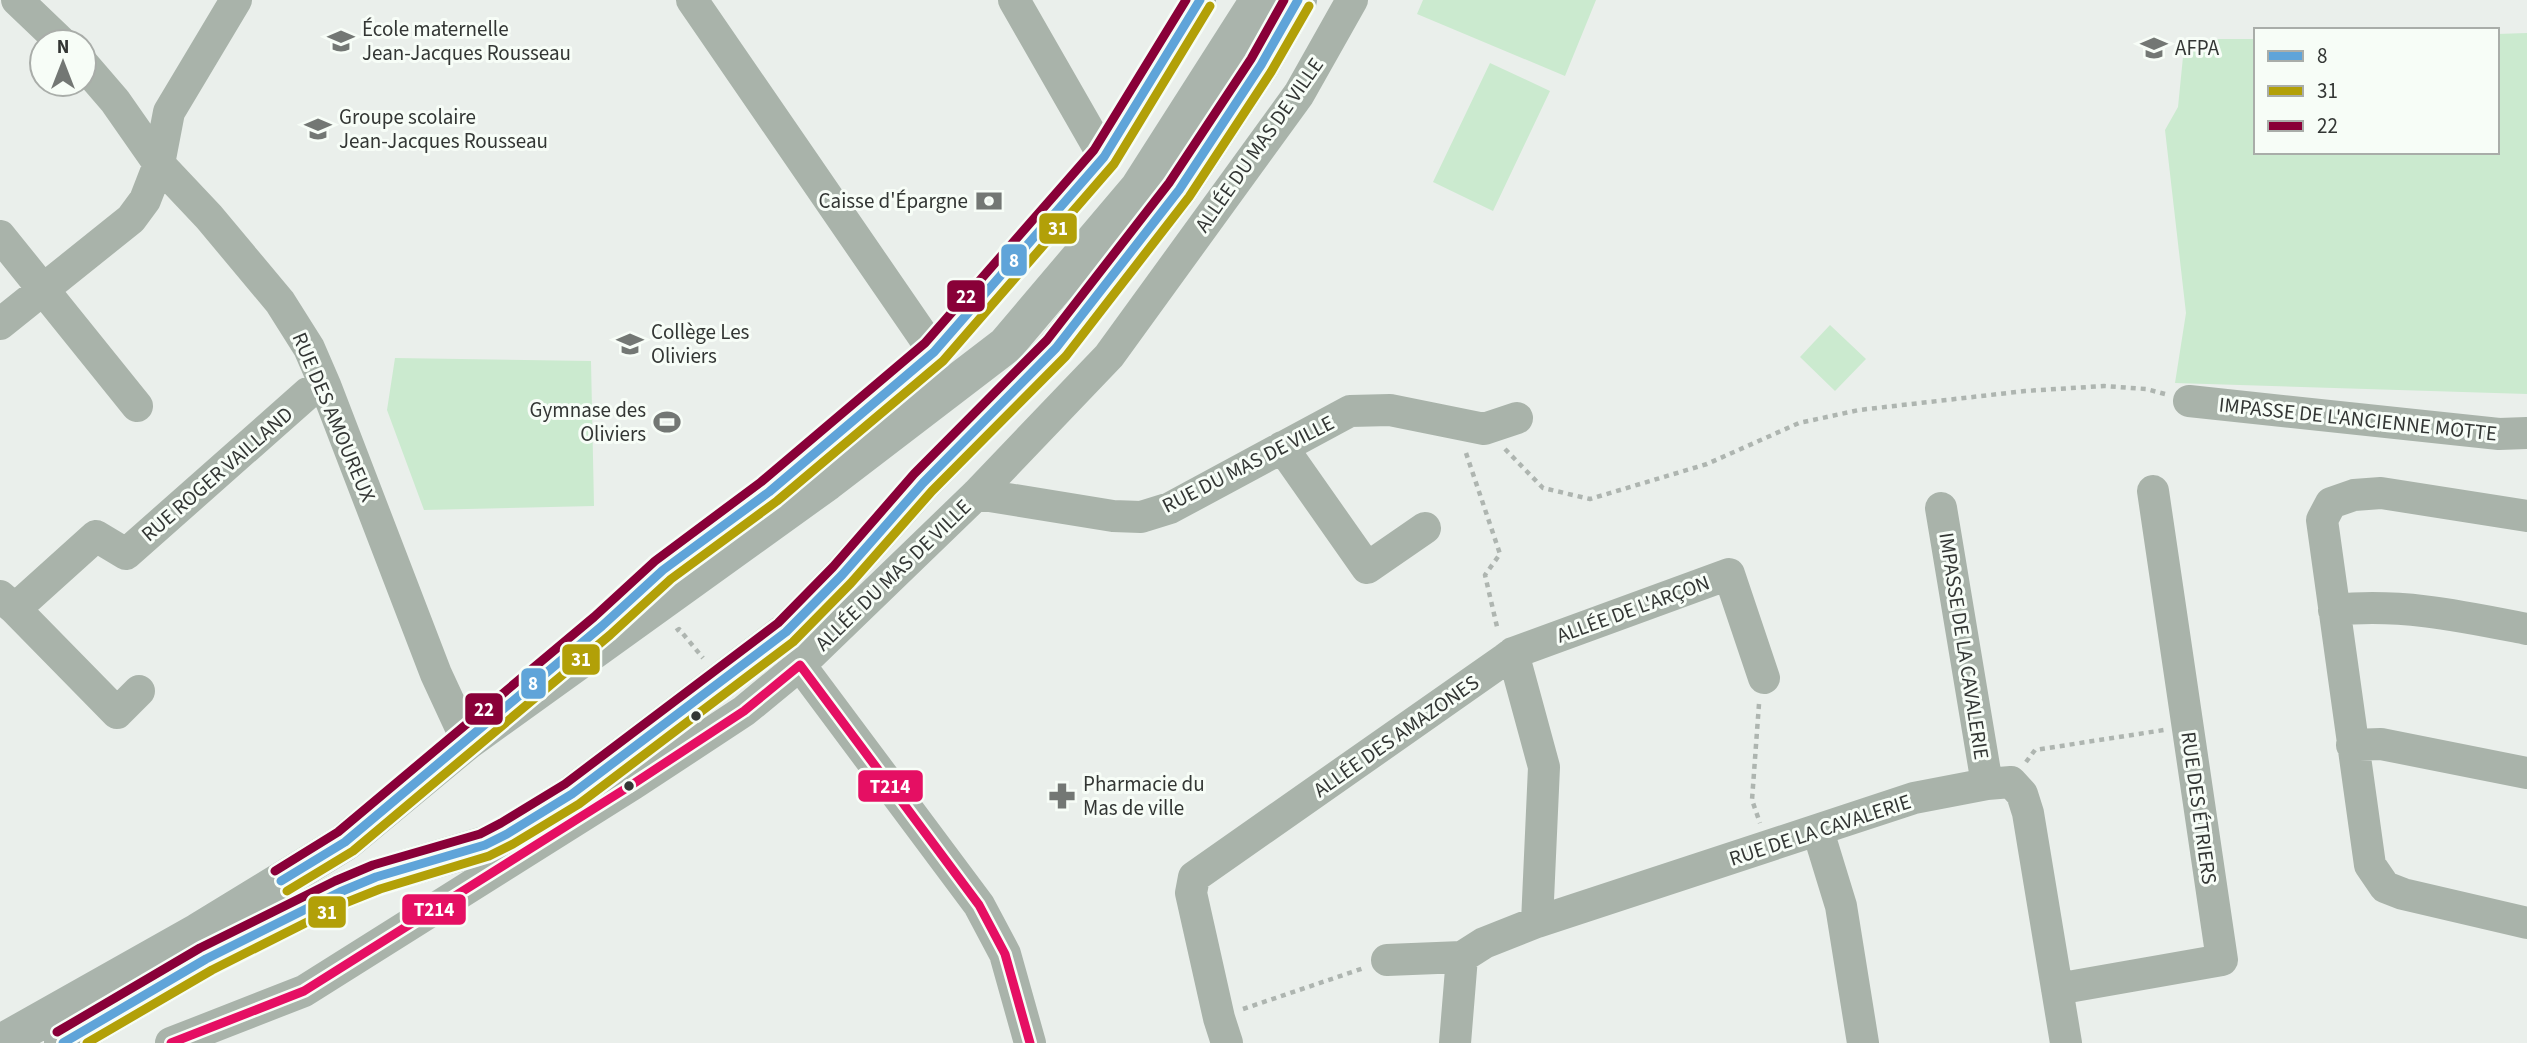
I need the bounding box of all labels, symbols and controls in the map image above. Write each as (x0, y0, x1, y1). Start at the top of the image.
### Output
place label: École maternelle Jean-Jacques Rousseau (362, 14, 571, 68)
school or university icon: École maternelle Jean-Jacques Rousseau (326, 26, 356, 56)
north arrow (28, 28, 98, 98)
legend (2254, 28, 2499, 154)
school or university icon: AFPA (2139, 33, 2169, 63)
place label: AFPA (2175, 33, 2220, 63)
text: N (57, 34, 69, 61)
text: 8 (2317, 41, 2327, 71)
street label: ALLÉE DU MAS DE VILLE (1187, 52, 1331, 238)
text: 31 (2317, 76, 2338, 106)
place label: Groupe scolaire Jean-Jacques Rousseau (339, 102, 548, 156)
text: 22 (2317, 111, 2338, 141)
school or university icon: Groupe scolaire Jean-Jacques Rousseau (303, 114, 333, 144)
place label: Caisse d'Épargne (819, 186, 968, 216)
bank icon: Caisse d'Épargne (974, 186, 1004, 216)
line badge: 31 (1038, 212, 1078, 245)
text: 31 (1048, 216, 1068, 243)
line badge: 8 (1000, 243, 1028, 277)
text: 8 (1009, 248, 1019, 275)
line badge: 22 (946, 279, 986, 313)
text: 22 (956, 284, 976, 311)
place label: Collège Les Oliviers (651, 317, 750, 371)
street label: RUE DES AMOUREUX (285, 328, 383, 507)
school or university icon: Collège Les Oliviers (615, 329, 645, 359)
street label: IMPASSE DE L'ANCIENNE MOTTE (2217, 389, 2499, 449)
place label: Gymnase des Oliviers (529, 395, 646, 449)
street label: RUE ROGER VAILLAND (134, 399, 300, 549)
sports icon: Gymnase des Oliviers (652, 407, 682, 437)
street label: RUE DU MAS DE VILLE (1157, 408, 1339, 520)
street label: ALLÉE DU MAS DE VILLE (808, 492, 978, 658)
street label: IMPASSE DE LA CAVALERIE (1931, 530, 1997, 762)
street label: ALLÉE DE L'ARÇON (1552, 567, 1714, 651)
line badge: 31 (561, 643, 601, 676)
text: 31 (571, 647, 591, 674)
line badge: 8 (520, 667, 547, 700)
street label: ALLÉE DES AMAZONES (1307, 667, 1485, 805)
text: 8 (528, 671, 538, 698)
line badge: 22 (464, 692, 504, 726)
text: 22 (474, 697, 494, 724)
unlabelled marker (689, 709, 703, 723)
street label: RUE DES ÉTRIERS (2173, 730, 2225, 886)
line badge: T214 (857, 769, 924, 803)
place label: Pharmacie du Mas de ville (1083, 769, 1205, 823)
text: T214 (870, 774, 910, 801)
unlabelled marker (622, 779, 636, 793)
pharmacy icon: Pharmacie du Mas de ville (1047, 781, 1077, 811)
street label: RUE DE LA CAVALERIE (1725, 786, 1915, 874)
line badge: T214 (401, 893, 467, 926)
line badge: 31 (307, 895, 347, 929)
text: T214 (414, 897, 454, 924)
text: 31 (317, 900, 337, 927)

